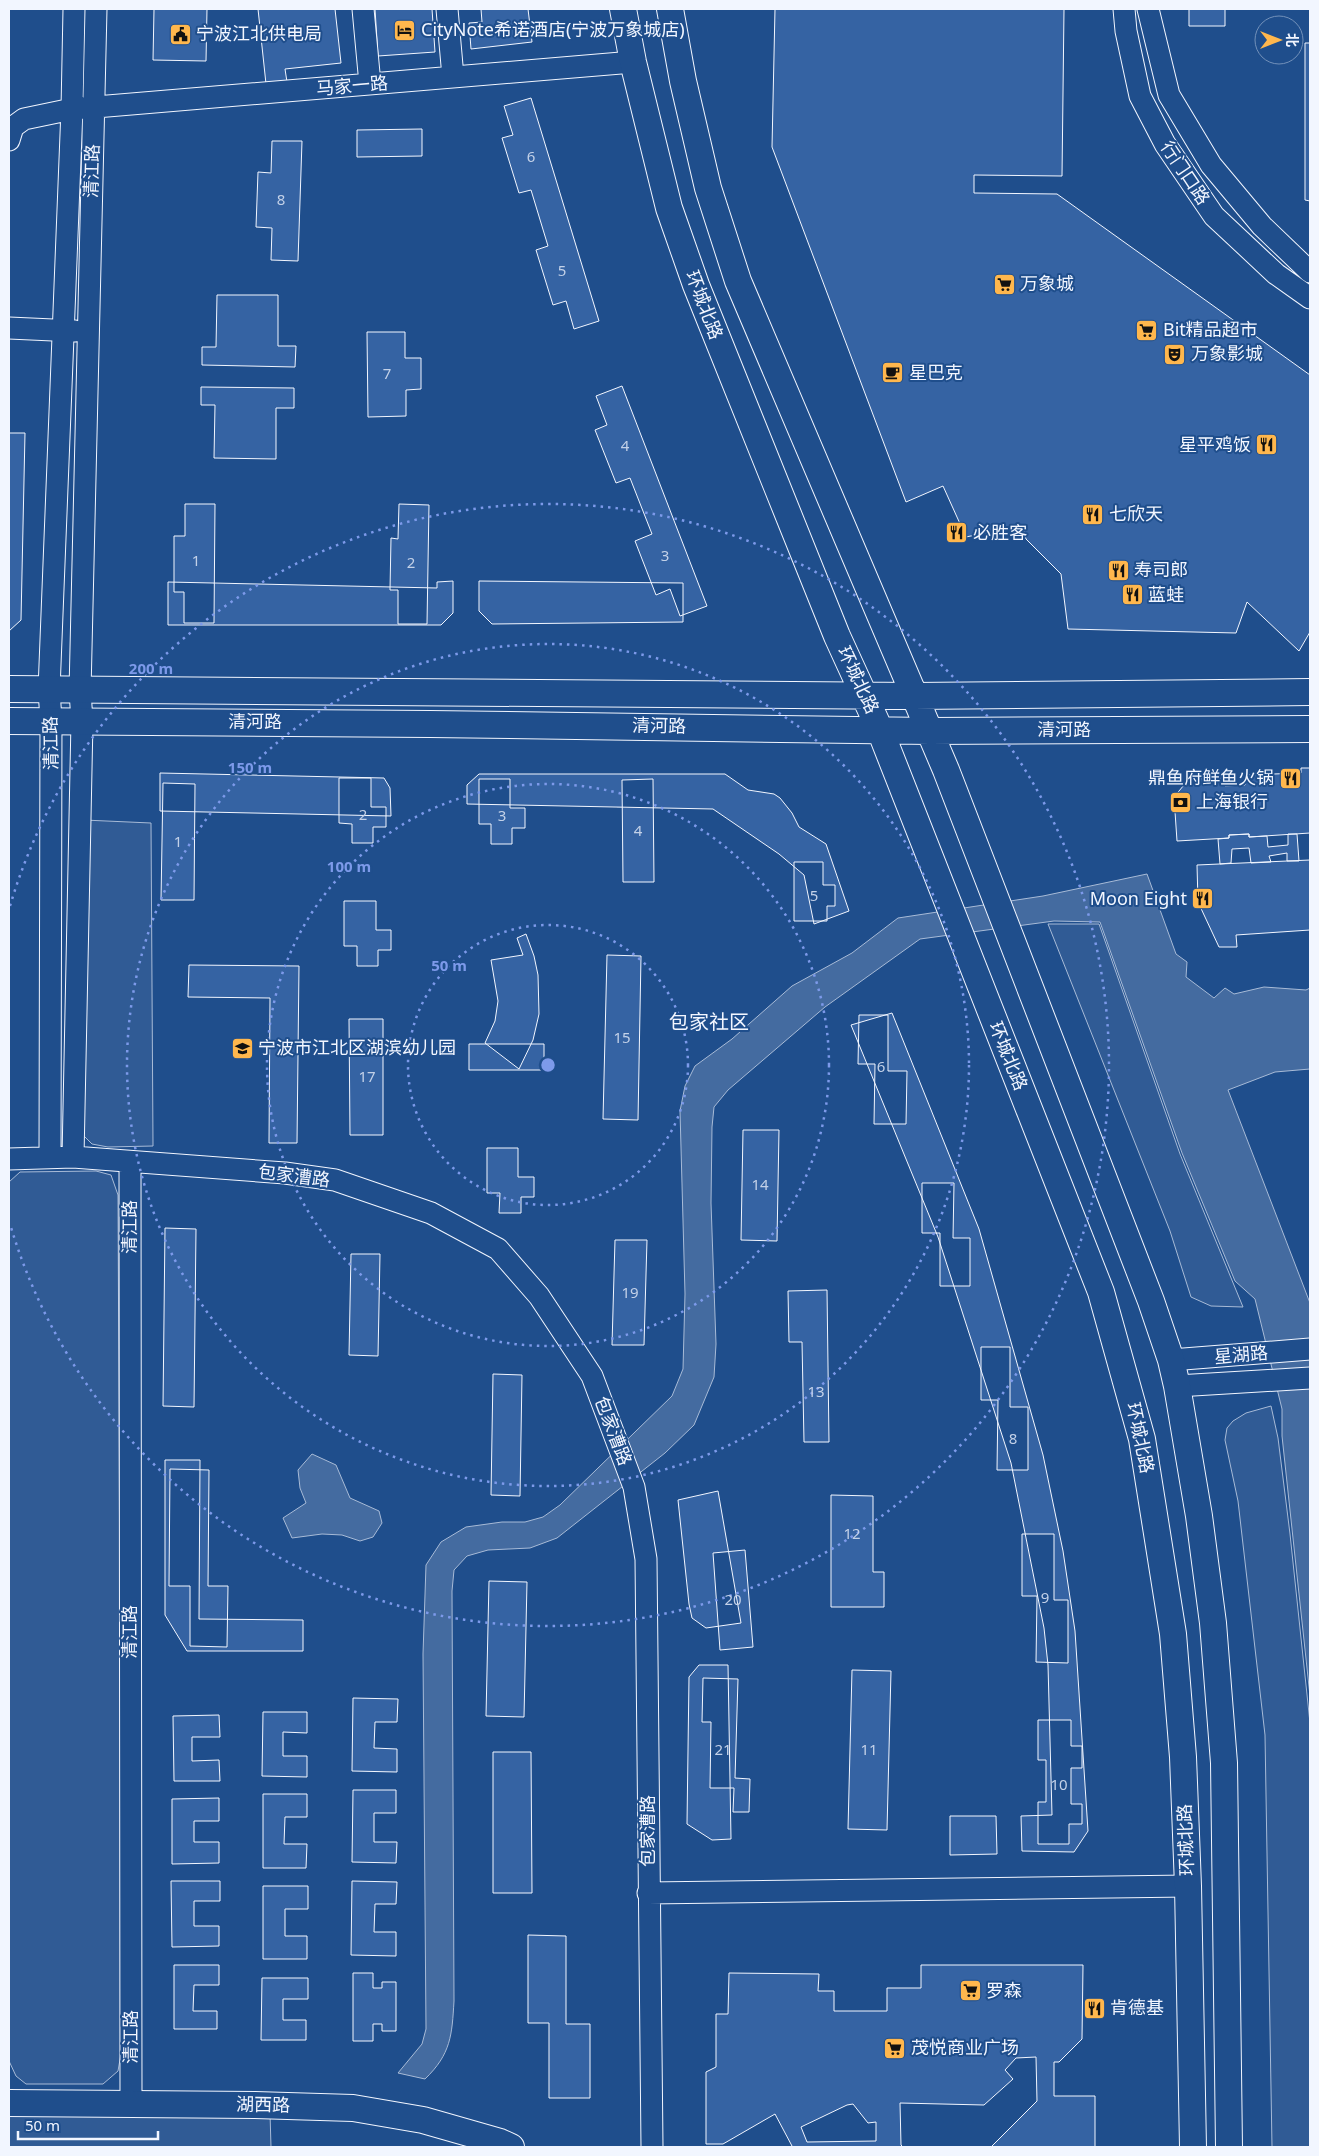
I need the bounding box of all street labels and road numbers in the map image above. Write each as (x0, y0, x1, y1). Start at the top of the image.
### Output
street label: 马家一路 (315, 70, 389, 100)
street label: 行门口路 (1156, 136, 1216, 209)
street label: 清江路 (78, 144, 104, 198)
street label: 环城北路 (681, 267, 729, 343)
street label: 环城北路 (833, 642, 885, 717)
street label: 清河路 (228, 709, 282, 733)
street label: 清河路 (632, 713, 686, 737)
street label: 清江路 (38, 716, 62, 770)
street label: 清河路 (1037, 717, 1091, 741)
street label: 环城北路 (984, 1018, 1034, 1093)
street label: 包家漕路 (257, 1159, 331, 1191)
street label: 清江路 (117, 1200, 141, 1254)
street label: 星湖路 (1213, 1340, 1269, 1368)
street label: 包家漕路 (590, 1393, 638, 1469)
street label: 环城北路 (1122, 1400, 1160, 1476)
street label: 清江路 (117, 1605, 141, 1659)
street label: 包家漕路 (635, 1795, 659, 1867)
street label: 环城北路 (1172, 1804, 1198, 1876)
street label: 清江路 (118, 2010, 142, 2064)
street label: 湖西路 (236, 2092, 290, 2116)

